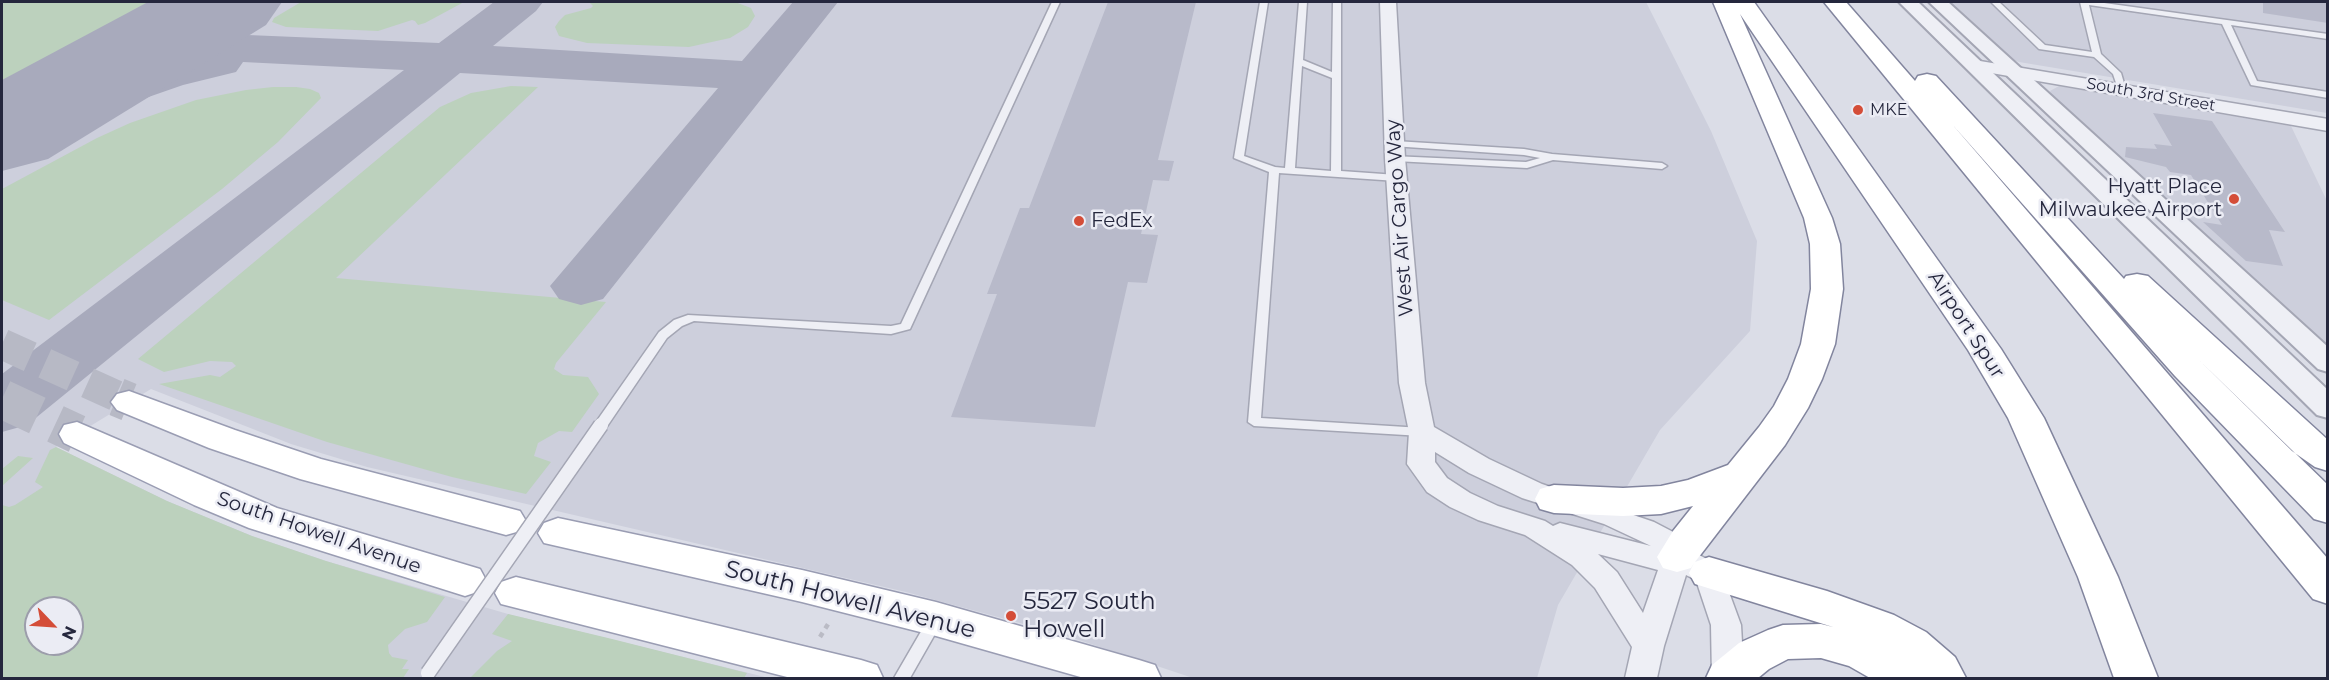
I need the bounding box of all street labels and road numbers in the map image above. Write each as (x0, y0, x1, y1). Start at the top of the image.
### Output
street label: South 3rd Street (2085, 74, 2217, 116)
street label: West Air Cargo Way (1381, 119, 1419, 317)
street label: Airport Spur (1923, 267, 2009, 383)
street label: South Howell Avenue (214, 487, 424, 579)
street label: South Howell Avenue (722, 555, 978, 645)

